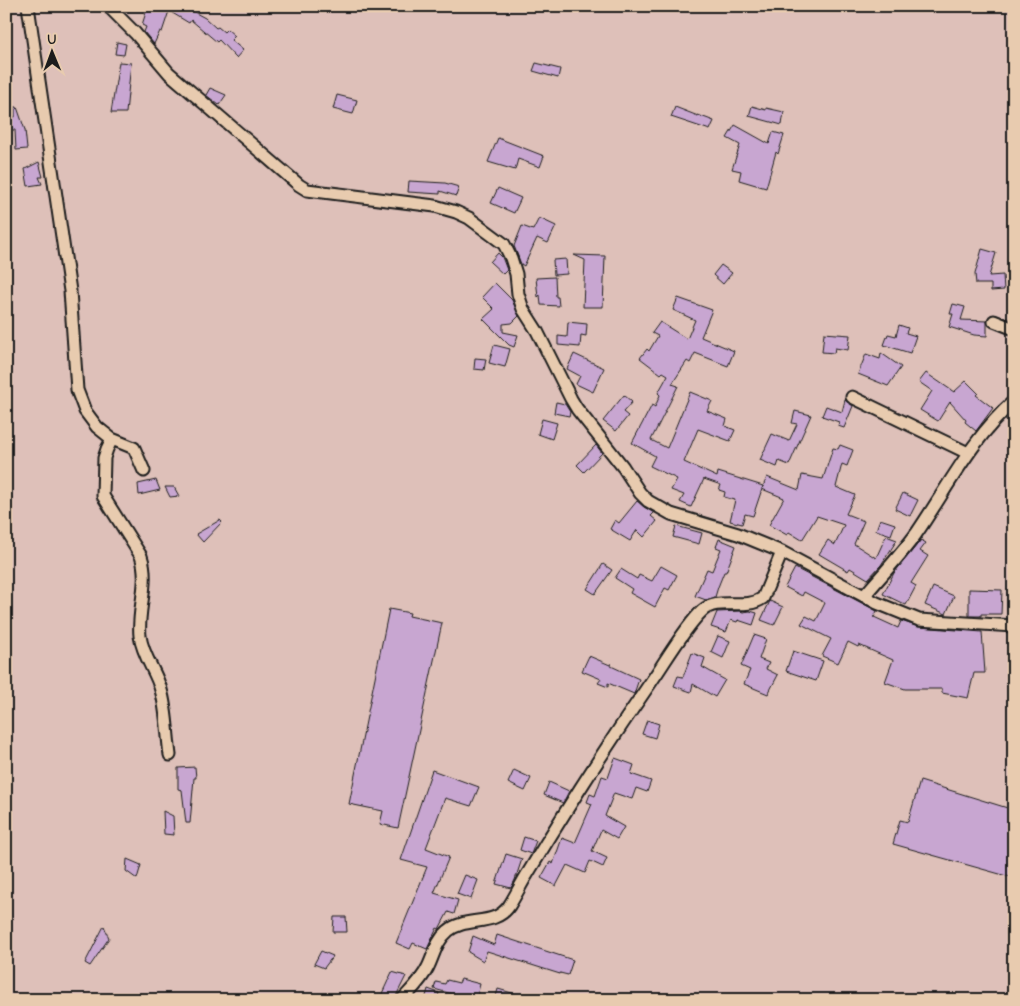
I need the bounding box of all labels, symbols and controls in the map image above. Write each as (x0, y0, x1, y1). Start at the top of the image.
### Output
north arrow (28, 28, 78, 78)
text: U (47, 31, 57, 48)

